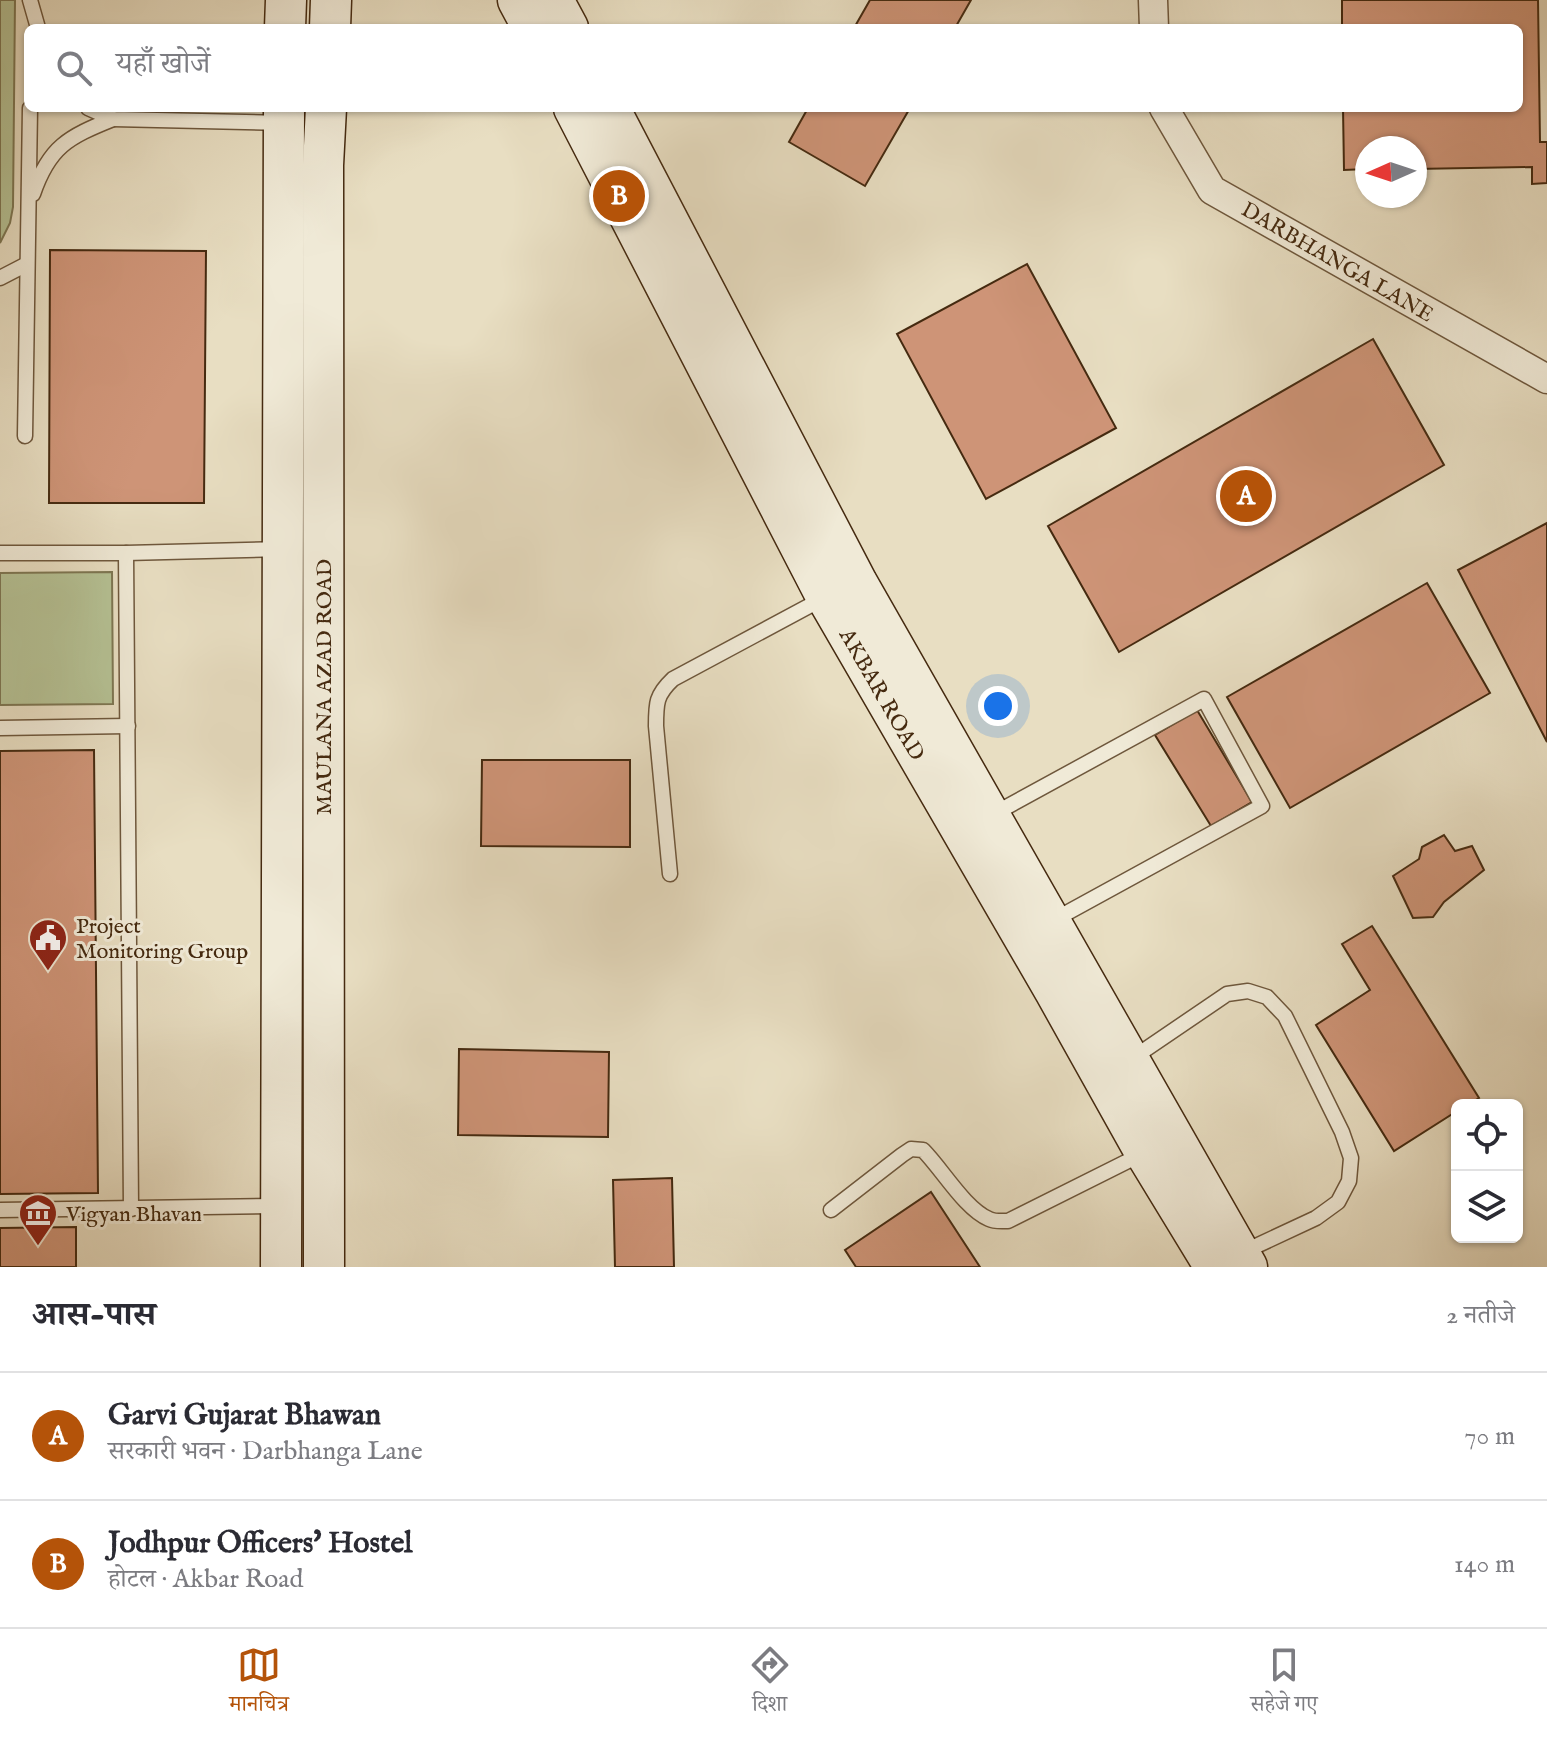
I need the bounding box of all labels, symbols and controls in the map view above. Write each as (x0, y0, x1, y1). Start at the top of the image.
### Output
search box (24, 24, 1523, 112)
icon: search (52, 46, 96, 90)
text: यहाँ खोजें (116, 46, 210, 84)
north arrow (1355, 136, 1427, 208)
pin: B (593, 166, 645, 226)
street label: DARBHANGA LANE (1236, 196, 1438, 329)
pin: A (1220, 466, 1272, 526)
street label: MAULANA AZAD ROAD (311, 559, 339, 815)
street label: AKBAR ROAD (832, 623, 930, 766)
your location (978, 686, 1018, 726)
place label: Project Monitoring Group (76, 913, 248, 966)
public building icon: Project Monitoring Group (27, 917, 69, 972)
map controls (1451, 1099, 1523, 1243)
button: locate (1451, 1099, 1523, 1171)
button: layers (1451, 1171, 1523, 1243)
museum icon: Vigyan Bhavan (17, 1192, 59, 1247)
place label: Vigyan Bhavan (65, 1201, 202, 1229)
text: आस-पास (32, 1294, 156, 1337)
text: 2 नतीजे (1446, 1299, 1515, 1332)
text: Garvi Gujarat Bhawan (108, 1397, 381, 1435)
text: A (49, 1420, 67, 1453)
text: 70 m (1464, 1420, 1515, 1453)
text: सरकारी भवन · Darbhanga Lane (108, 1435, 423, 1468)
text: Jodhpur Officers' Hostel (108, 1525, 412, 1563)
text: B (49, 1548, 67, 1581)
text: 140 m (1454, 1548, 1515, 1581)
text: होटल · Akbar Road (108, 1563, 303, 1596)
tab: मानचित्र (229, 1643, 289, 1725)
tab: दिशा (748, 1643, 792, 1725)
tab: सहेजे गए (1250, 1643, 1318, 1725)

